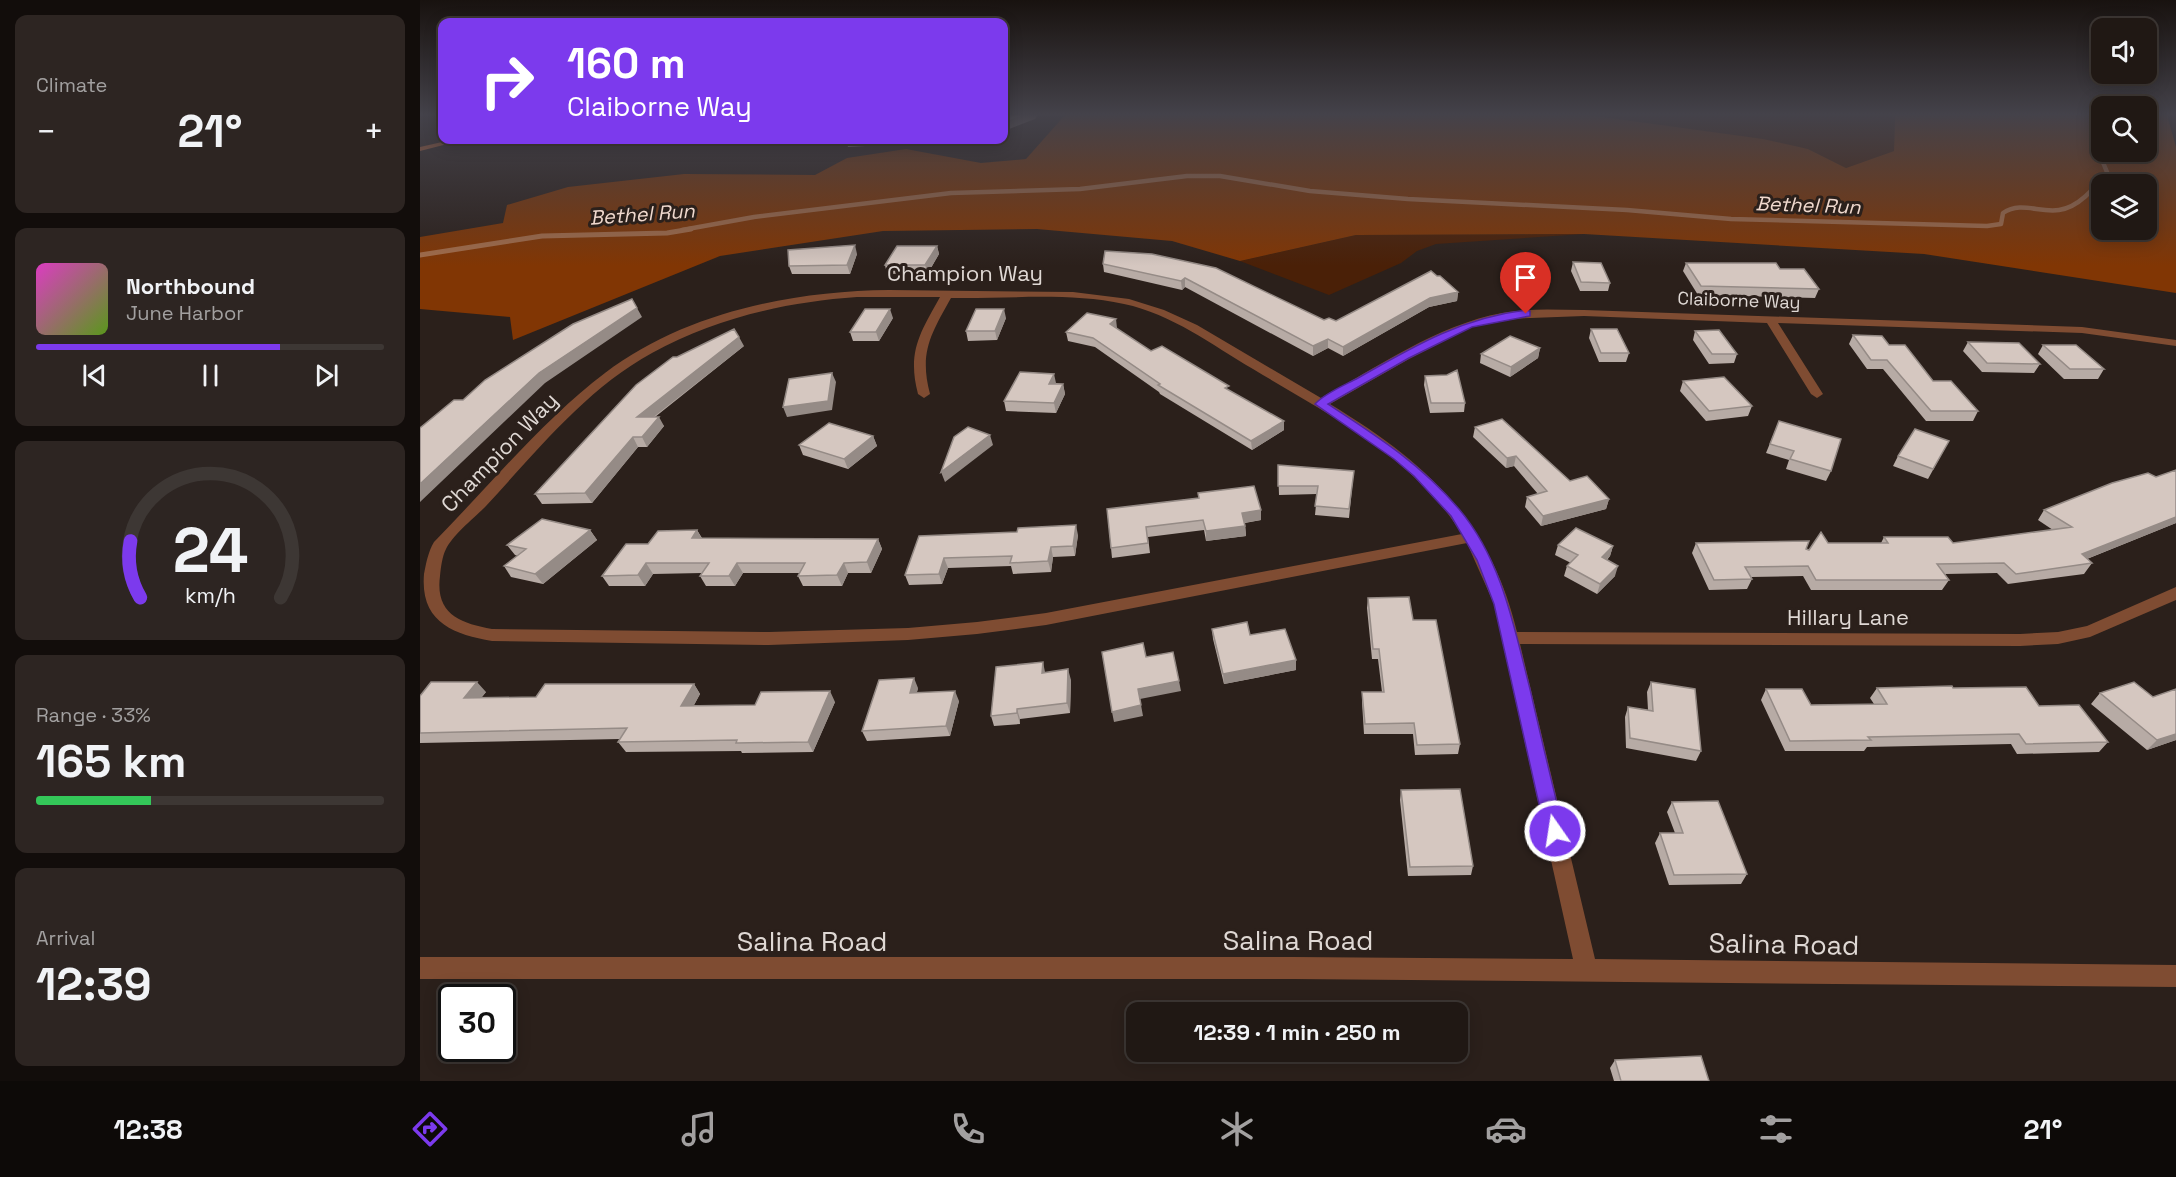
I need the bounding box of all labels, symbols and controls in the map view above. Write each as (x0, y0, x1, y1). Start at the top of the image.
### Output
map controls (2091, 18, 2157, 240)
button: sound (2091, 18, 2157, 84)
text: 160 m (567, 37, 686, 90)
icon: right (468, 42, 546, 120)
text: Climate (36, 72, 107, 98)
text: Claiborne Way (567, 89, 752, 124)
button: search (2091, 96, 2157, 162)
text: 21° (178, 103, 242, 160)
text: − (36, 111, 56, 153)
text: + (364, 111, 384, 153)
button: layers (2091, 174, 2157, 240)
water label: Bethel Run (1755, 190, 1862, 220)
water label: Bethel Run (589, 197, 696, 231)
pin (1500, 252, 1551, 314)
street label: Champion Way (887, 259, 1043, 287)
icon: arrive (1509, 261, 1542, 294)
text: Northbound (126, 272, 255, 300)
street label: Claiborne Way (1677, 286, 1801, 314)
text: June Harbor (126, 300, 244, 326)
icon: previous (78, 359, 111, 392)
icon: pause (194, 359, 227, 392)
icon: next (310, 359, 343, 392)
street label: Champion Way (435, 386, 563, 518)
text: 24 (172, 511, 248, 590)
text: km/h (184, 582, 236, 609)
street label: Hillary Lane (1787, 603, 1909, 631)
text: Range · 33% (36, 702, 151, 728)
text: 165 km (36, 733, 186, 790)
position arrow (1523, 799, 1587, 863)
street label: Salina Road (1223, 923, 1373, 958)
street label: Salina Road (737, 924, 887, 959)
text: Arrival (36, 925, 95, 951)
street label: Salina Road (1708, 925, 1860, 963)
text: 12:39 (36, 956, 152, 1013)
speed limit sign: 30 (438, 984, 516, 1062)
text: 12:39 · 1 min · 250 m (1193, 1018, 1401, 1046)
icon: directions (409, 1108, 451, 1150)
icon: music (678, 1108, 720, 1150)
icon: phone (947, 1108, 989, 1150)
icon: climate (1216, 1108, 1258, 1150)
icon: car (1485, 1108, 1527, 1150)
icon: filters (1755, 1108, 1797, 1150)
text: 12:38 (114, 1112, 182, 1147)
text: 21° (2024, 1112, 2062, 1147)

